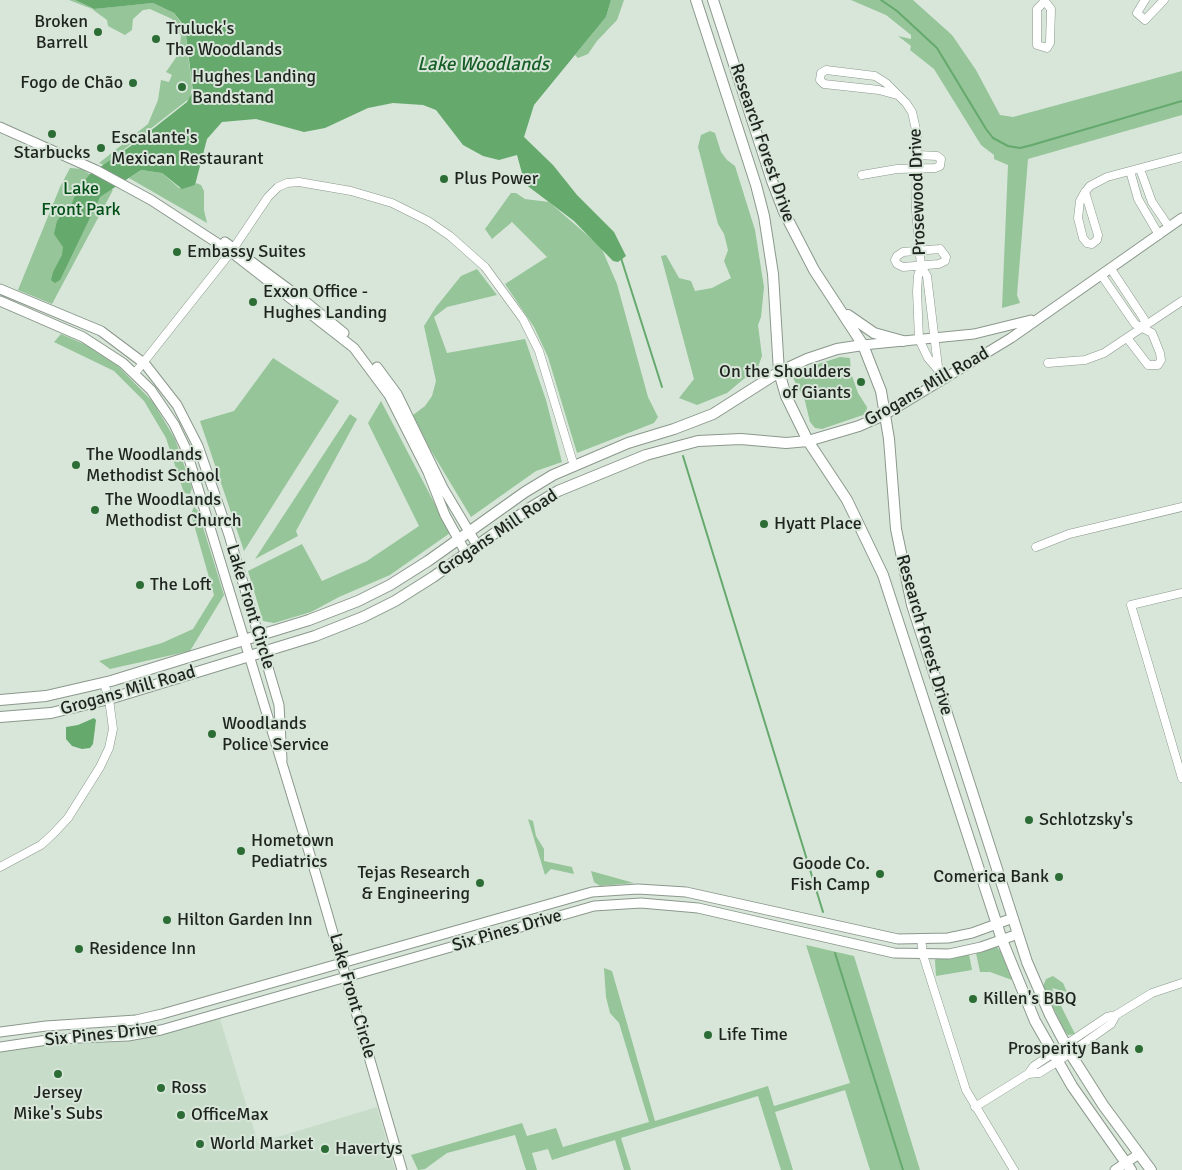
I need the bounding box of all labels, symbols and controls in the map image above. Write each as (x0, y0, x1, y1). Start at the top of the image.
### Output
place label: Broken Barrell (34, 11, 88, 54)
place label: Truluck's The Woodlands (166, 18, 282, 60)
marker: Broken Barrell (92, 26, 104, 38)
marker: Truluck's The Woodlands (150, 33, 162, 45)
water label: Lake Woodlands (417, 54, 549, 76)
street label: Research Forest Drive (725, 61, 799, 225)
place label: Hughes Landing Bandstand (192, 66, 316, 108)
place label: Fogo de Chão (20, 72, 123, 94)
marker: Fogo de Chão (127, 77, 139, 89)
marker: Hughes Landing Bandstand (176, 81, 188, 93)
place label: Escalante's Mexican Restaurant (111, 127, 264, 170)
marker: Starbucks (46, 128, 58, 140)
street label: Prosewood Drive (905, 128, 931, 256)
place label: Starbucks (14, 142, 90, 164)
marker: Escalante's Mexican Restaurant (95, 142, 107, 154)
place label: Plus Power (454, 168, 538, 190)
marker: Plus Power (438, 173, 450, 185)
park label: Lake Front Park (41, 178, 121, 220)
place label: Embassy Suites (187, 241, 306, 263)
marker: Embassy Suites (171, 246, 183, 258)
place label: Exxon Office - Hughes Landing (263, 281, 387, 324)
marker: Exxon Office - Hughes Landing (247, 296, 259, 308)
street label: Grogans Mill Road (861, 343, 993, 431)
place label: On the Shoulders of Giants (719, 361, 851, 404)
marker: On the Shoulders of Giants (855, 376, 867, 388)
place label: The Woodlands Methodist School (86, 444, 220, 486)
marker: The Woodlands Methodist School (70, 459, 82, 471)
street label: Grogans Mill Road (434, 485, 562, 581)
place label: The Woodlands Methodist Church (105, 489, 242, 532)
marker: The Woodlands Methodist Church (89, 504, 101, 516)
place label: Hyatt Place (774, 513, 862, 535)
marker: Hyatt Place (758, 518, 770, 530)
street label: Lake Front Circle (221, 542, 279, 672)
street label: Research Forest Drive (891, 552, 957, 718)
place label: The Loft (150, 574, 212, 596)
marker: The Loft (134, 579, 146, 591)
street label: Grogans Mill Road (58, 661, 198, 721)
place label: Woodlands Police Service (222, 713, 329, 756)
marker: Woodlands Police Service (206, 728, 218, 740)
place label: Schlotzsky's (1039, 809, 1133, 831)
marker: Schlotzsky's (1023, 814, 1035, 826)
place label: Hometown Pediatrics (251, 830, 334, 872)
marker: Hometown Pediatrics (235, 845, 247, 857)
place label: Goode Co. Fish Camp (790, 853, 870, 896)
place label: Tejas Research & Engineering (358, 862, 470, 904)
place label: Comerica Bank (933, 866, 1049, 888)
marker: Goode Co. Fish Camp (874, 868, 886, 880)
marker: Comerica Bank (1053, 871, 1065, 883)
marker: Tejas Research & Engineering (474, 877, 486, 889)
street label: Six Pines Drive (450, 905, 564, 957)
place label: Hilton Garden Inn (177, 909, 313, 931)
marker: Hilton Garden Inn (161, 914, 173, 926)
street label: Lake Front Circle (324, 931, 380, 1061)
place label: Residence Inn (89, 938, 196, 960)
marker: Residence Inn (73, 943, 85, 955)
place label: Killen's BBQ (983, 988, 1077, 1010)
marker: Killen's BBQ (967, 993, 979, 1005)
street label: Six Pines Drive (44, 1018, 158, 1052)
place label: Life Time (718, 1024, 788, 1046)
marker: Life Time (702, 1029, 714, 1041)
place label: Prosperity Bank (1008, 1038, 1129, 1060)
marker: Prosperity Bank (1133, 1043, 1145, 1055)
marker: Jersey Mike's Subs (52, 1068, 64, 1080)
place label: Ross (171, 1077, 207, 1099)
place label: Jersey Mike's Subs (13, 1082, 103, 1124)
marker: Ross (155, 1082, 167, 1094)
place label: OfficeMax (191, 1104, 268, 1126)
marker: OfficeMax (175, 1109, 187, 1121)
place label: World Market (210, 1133, 314, 1155)
marker: World Market (194, 1138, 206, 1150)
place label: Havertys (335, 1138, 403, 1160)
marker: Havertys (319, 1143, 331, 1155)

